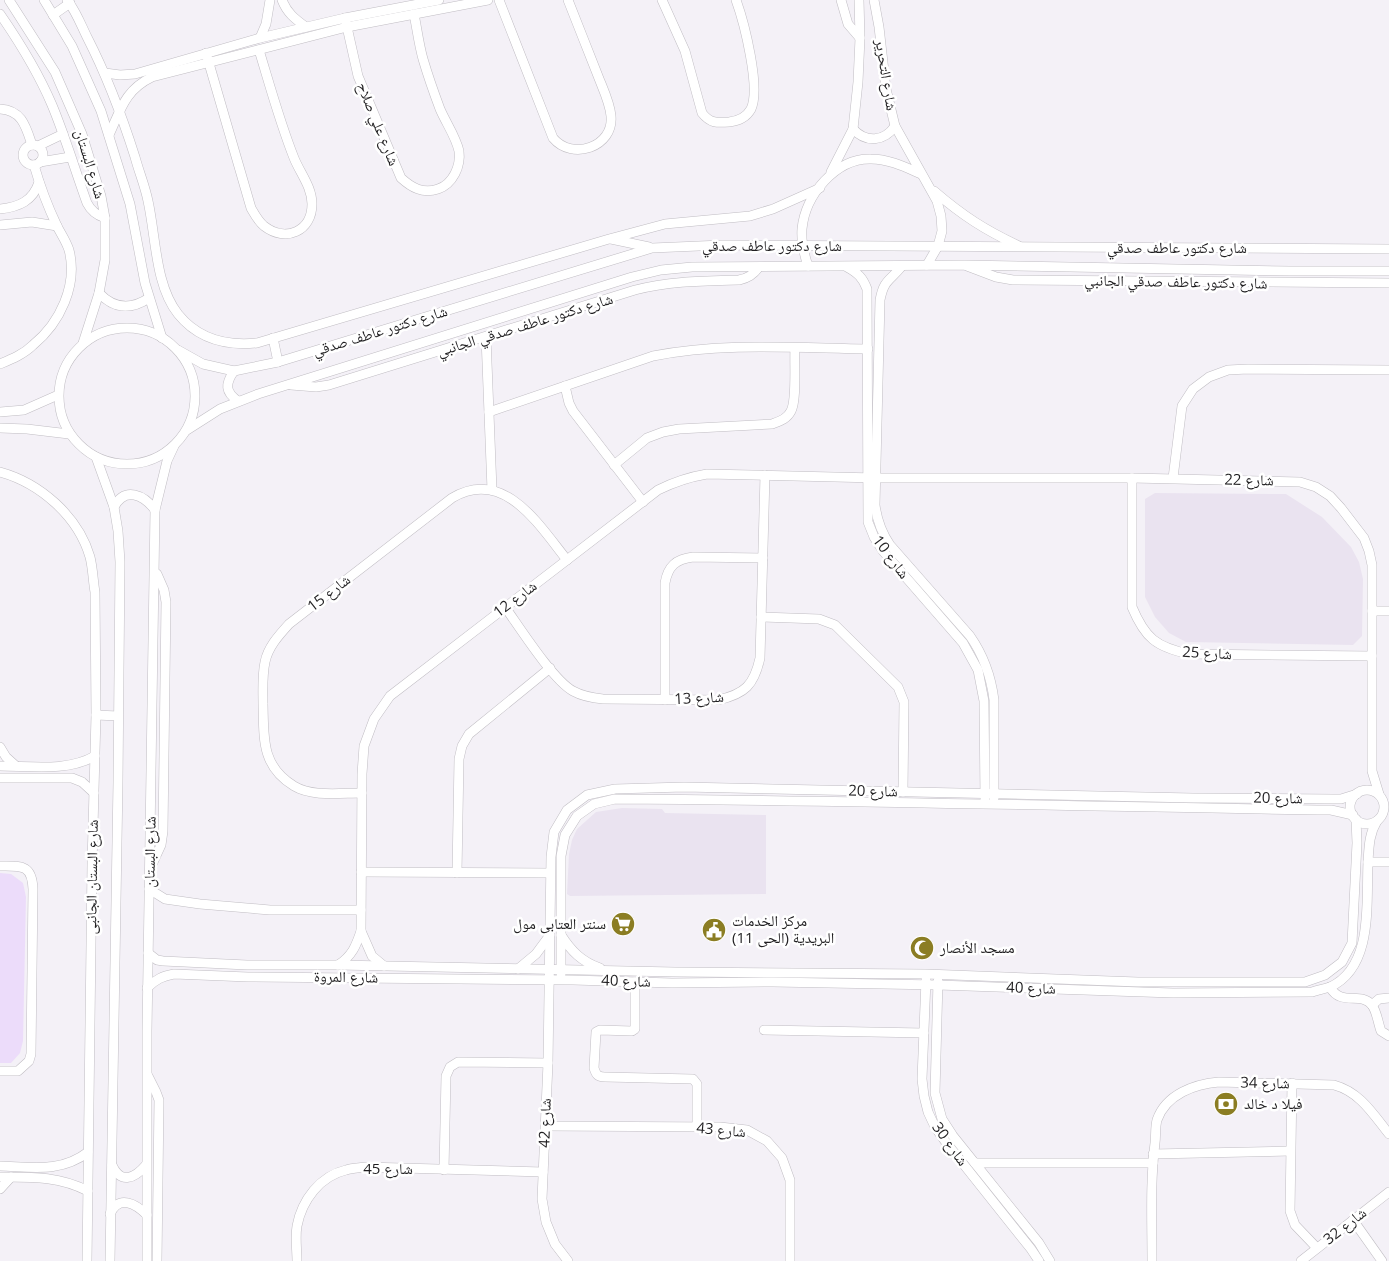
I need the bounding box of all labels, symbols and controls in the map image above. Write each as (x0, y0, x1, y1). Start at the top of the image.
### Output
street label: شارع التحرير (870, 37, 903, 112)
street label: شارع علي صلاح (351, 79, 405, 169)
street label: شارع البستان (70, 127, 111, 201)
street label: شارع دكتور عاطف صدقي (702, 235, 842, 258)
street label: شارع دكتور عاطف صدقي (1107, 237, 1247, 260)
street label: شارع دكتور عاطف صدقي الجانبي (1084, 269, 1268, 295)
street label: شارع دكتور عاطف صدقي الجانبي (434, 288, 616, 363)
street label: شارع دكتور عاطف صدقي (310, 300, 450, 363)
street label: شارع 22 (1224, 469, 1274, 490)
street label: شارع 10 (868, 531, 915, 583)
street label: شارع 15 (303, 569, 355, 616)
street label: شارع 12 (489, 575, 541, 622)
street label: شارع 25 (1182, 641, 1232, 664)
street label: شارع 13 (674, 686, 724, 709)
street label: شارع 20 (848, 780, 898, 801)
street label: شارع 20 (1253, 787, 1303, 808)
street label: شارع البستان (138, 816, 161, 888)
street label: شارع البستان الجانبى (80, 819, 103, 935)
place label: مركز الخدمات البريدية (الحى 11) (732, 910, 834, 948)
supermarket icon: سنتر العتابى مول (610, 911, 636, 937)
place label: سنتر العتابى مول (513, 913, 606, 934)
public building icon: مركز الخدمات البريدية (الحى 11) (701, 917, 727, 943)
mosque icon: مسجد الأنصار (909, 935, 935, 961)
place label: مسجد الأنصار (939, 937, 1015, 957)
street label: شارع المروة (314, 965, 379, 988)
street label: شارع 40 (601, 969, 651, 992)
street label: شارع 40 (1006, 976, 1056, 999)
street label: شارع 34 (1240, 1072, 1290, 1093)
bank icon: فيلا د خالد (1213, 1091, 1239, 1117)
place label: فيلا د خالد (1244, 1093, 1302, 1113)
street label: شارع 42 (533, 1098, 556, 1148)
street label: شارع 43 (695, 1117, 747, 1142)
street label: شارع 30 (927, 1117, 974, 1170)
street label: شارع 45 (363, 1158, 413, 1179)
street label: شارع 32 (1319, 1202, 1371, 1249)

